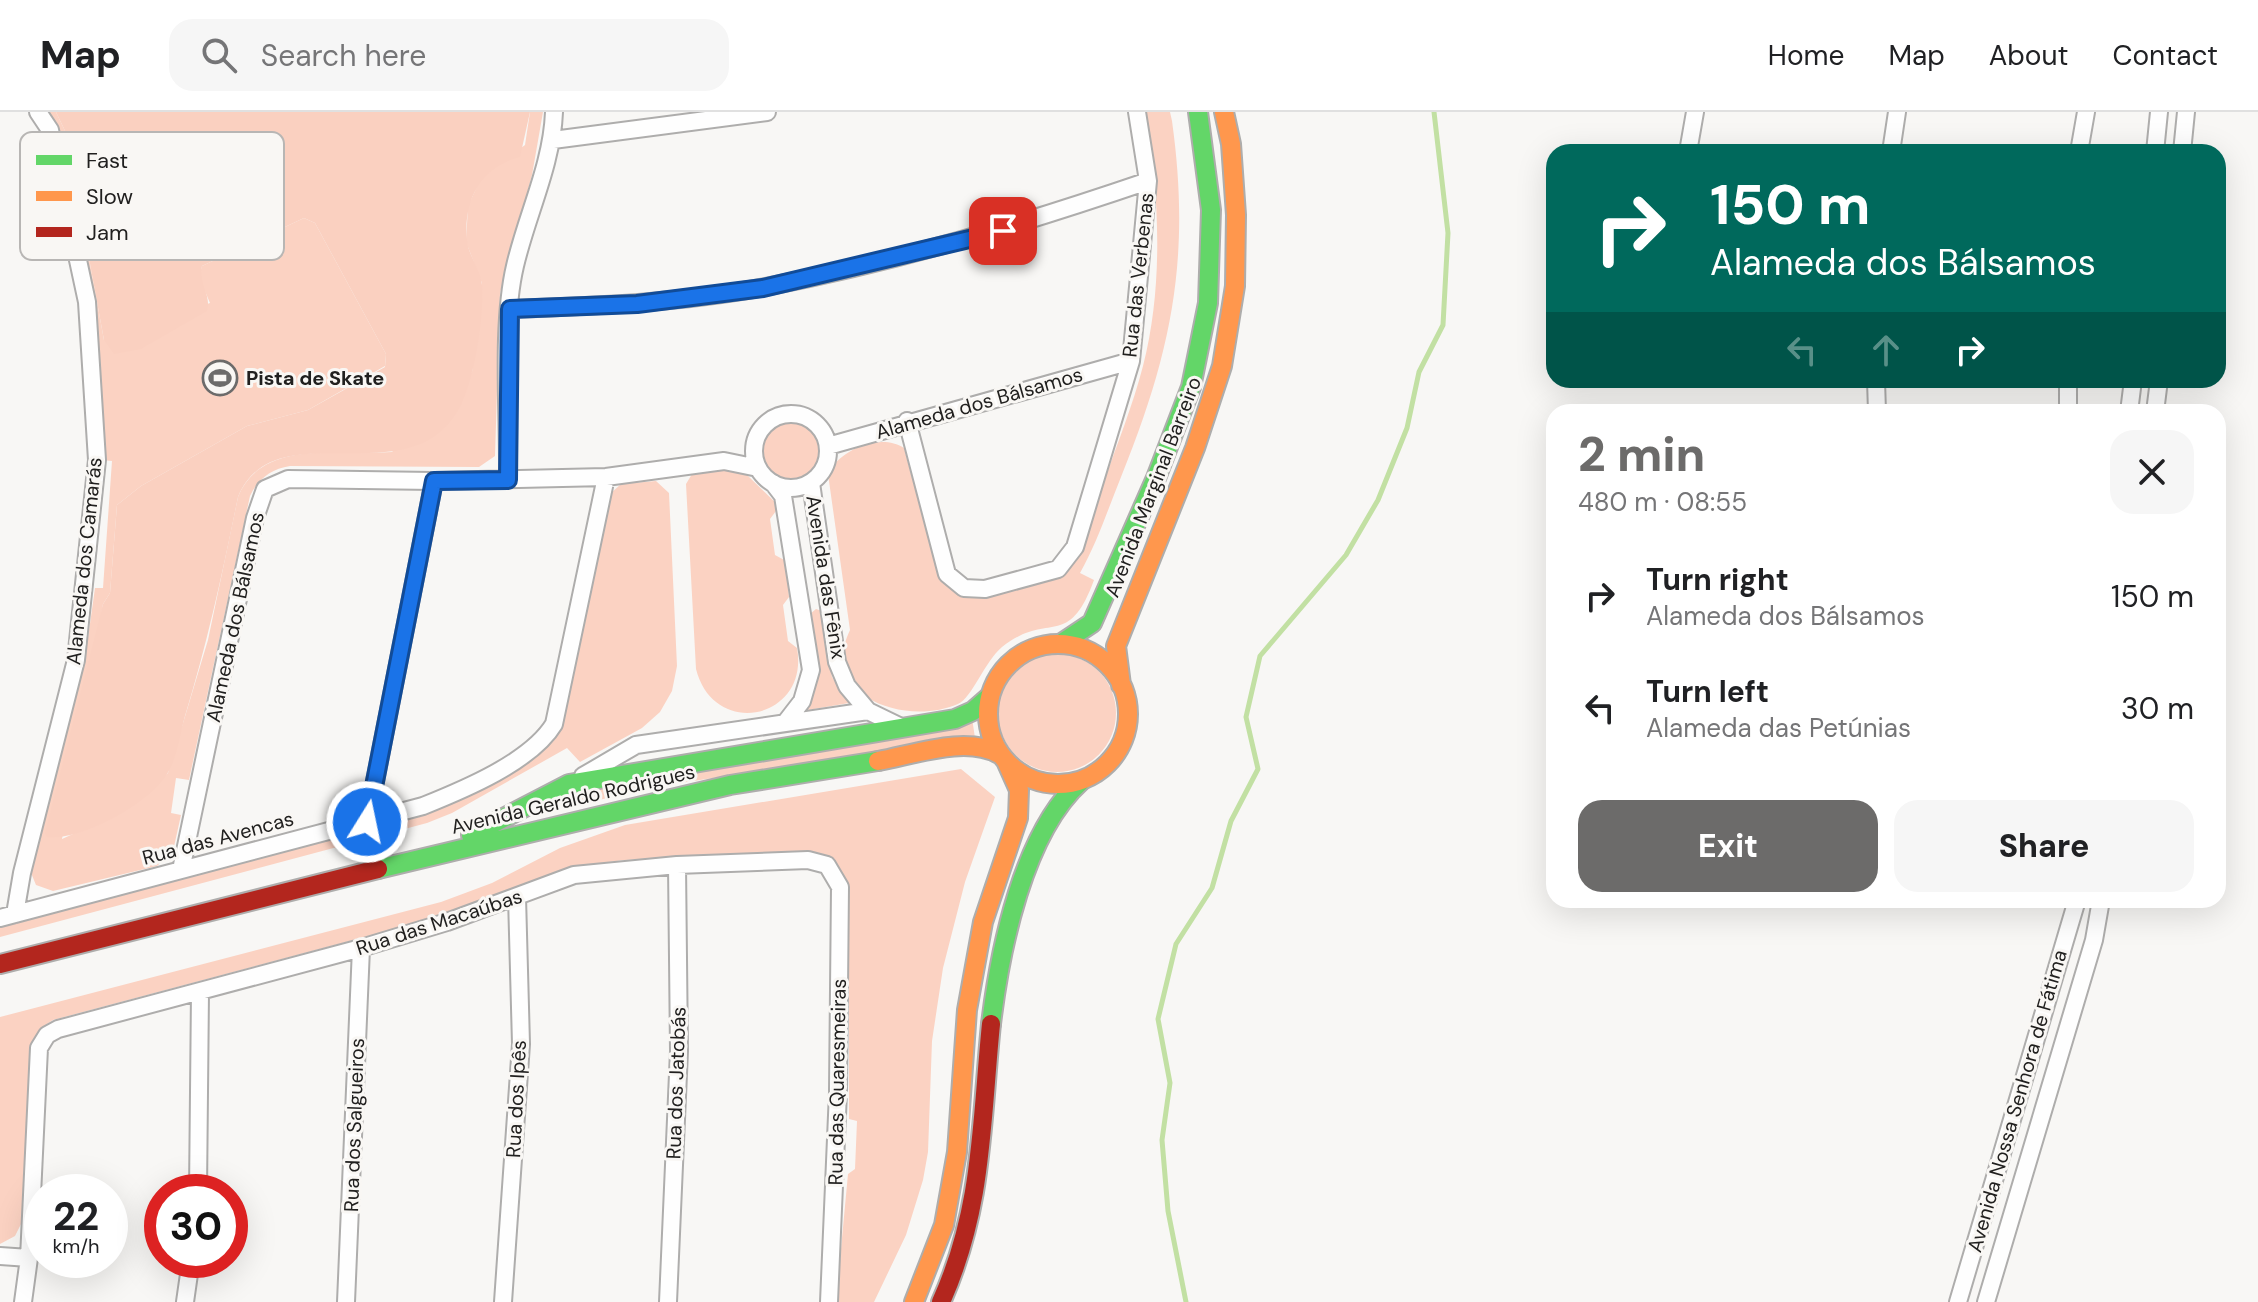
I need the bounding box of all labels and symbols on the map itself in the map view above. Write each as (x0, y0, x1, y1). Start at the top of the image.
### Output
legend (20, 132, 284, 260)
text: Fast (86, 146, 128, 175)
text: Slow (86, 182, 133, 211)
street label: Rua das Verbenas (1116, 191, 1160, 359)
pin (969, 197, 1037, 265)
text: Jam (86, 218, 129, 247)
sports icon: Pista de Skate (201, 359, 239, 397)
street label: Alameda dos Bálsamos (872, 361, 1086, 445)
place label: Pista de Skate (246, 365, 384, 391)
street label: Avenida Marginal Barreiro (1099, 373, 1207, 601)
street label: Alameda dos Camarás (60, 456, 108, 666)
street label: Avenida das Fênix (800, 493, 852, 661)
street label: Alameda dos Bálsamos (200, 509, 270, 725)
street label: Avenida Geraldo Rodrigues (448, 758, 698, 840)
position arrow (325, 780, 409, 864)
street label: Rua das Avencas (139, 805, 297, 871)
street label: Rua das Macaúbas (353, 883, 525, 961)
street label: Avenida Nossa Senhora de Fátima (1961, 947, 2073, 1255)
street label: Rua das Quaresmeiras (822, 978, 852, 1186)
street label: Rua dos Jatobás (660, 1006, 692, 1160)
street label: Rua dos Salgueiros (338, 1038, 370, 1212)
street label: Rua dos Ipês (500, 1039, 532, 1159)
speed limit sign: 30 (144, 1174, 248, 1278)

